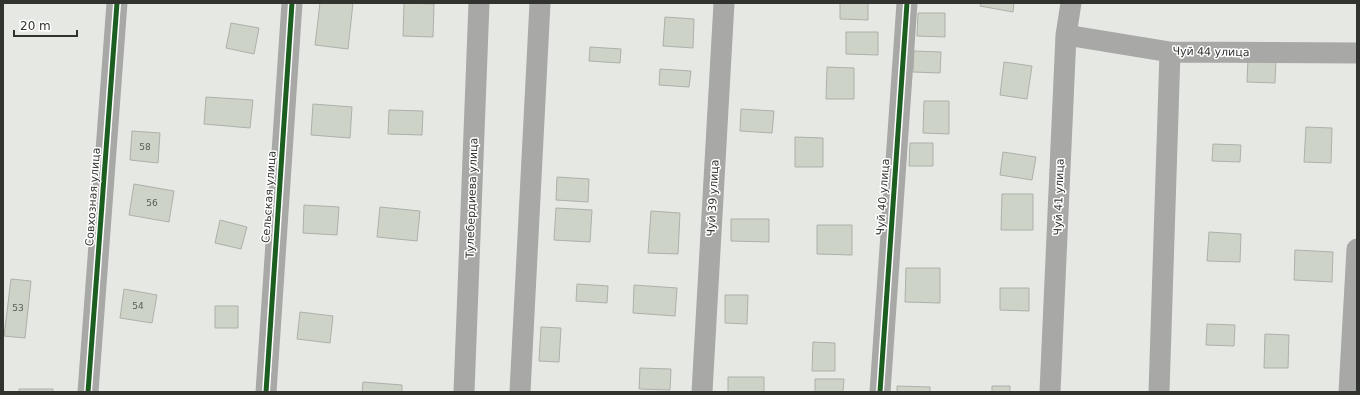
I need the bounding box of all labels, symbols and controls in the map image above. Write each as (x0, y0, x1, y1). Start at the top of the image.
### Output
scale bar (14, 12, 77, 38)
text: 20 m (20, 19, 51, 33)
street label: Чуй 44 улица (1172, 45, 1250, 59)
street label: Тулебердиева улица (463, 137, 481, 260)
house number: 58 (139, 142, 151, 152)
street label: Совхозная улица (83, 147, 103, 247)
street label: Сельская улица (259, 150, 279, 244)
street label: Чуй 40 улица (874, 158, 892, 236)
street label: Чуй 41 улица (1051, 158, 1067, 236)
street label: Чуй 39 улица (704, 159, 722, 237)
house number: 56 (146, 198, 158, 208)
house number: 54 (132, 301, 144, 311)
house number: 53 (12, 303, 24, 313)

